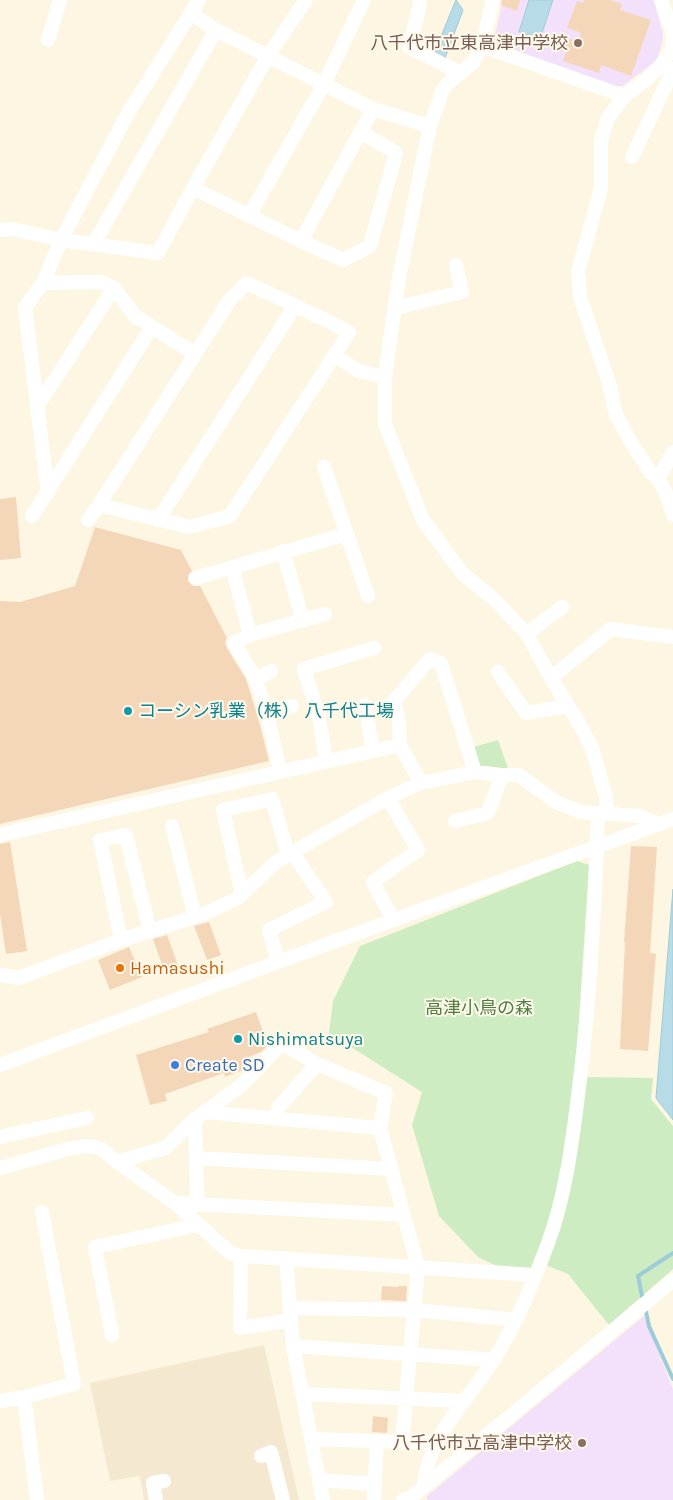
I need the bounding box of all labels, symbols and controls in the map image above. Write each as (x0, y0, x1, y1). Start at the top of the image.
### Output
place label: 八千代市立東高津中学校 (370, 32, 568, 54)
marker: 八千代市立東高津中学校 (572, 37, 584, 49)
place label: コーシン乳業（株） 八千代工場 (138, 700, 394, 722)
marker: コーシン乳業（株） 八千代工場 (122, 705, 134, 717)
place label: Hamasushi (130, 957, 225, 979)
marker: Hamasushi (114, 962, 126, 974)
park label: 高津小鳥の森 (425, 997, 533, 1019)
place label: Nishimatsuya (248, 1028, 364, 1050)
marker: Nishimatsuya (232, 1033, 244, 1045)
place label: Create SD (185, 1054, 265, 1076)
marker: Create SD (169, 1059, 181, 1071)
place label: 八千代市立高津中学校 (392, 1432, 572, 1454)
marker: 八千代市立高津中学校 (576, 1437, 588, 1449)

